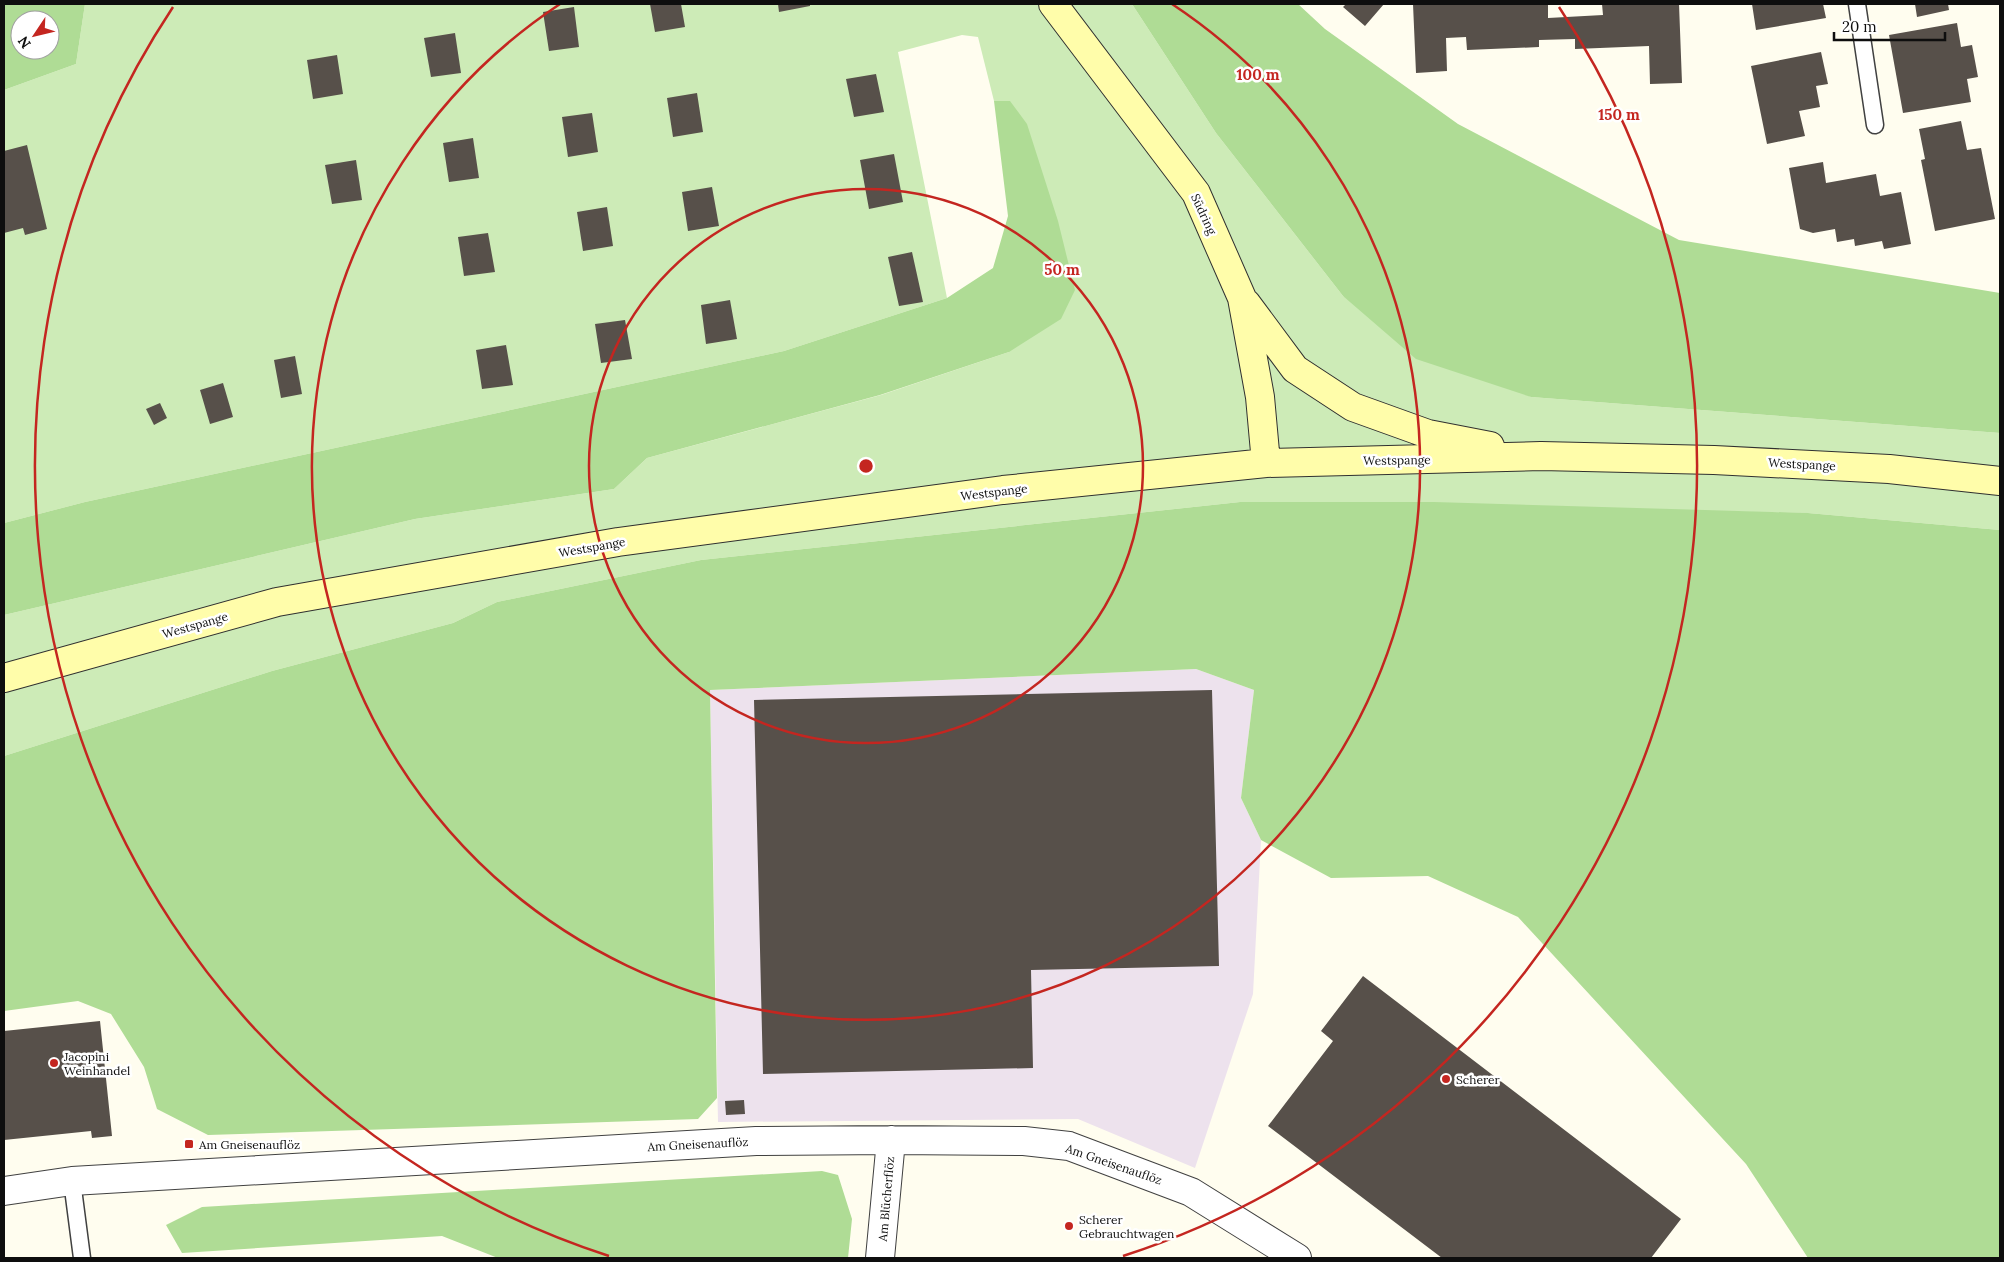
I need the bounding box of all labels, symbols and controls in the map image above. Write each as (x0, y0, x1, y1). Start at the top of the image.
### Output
north arrow (10, 10, 60, 60)
scale bar (1834, 10, 1945, 42)
text: 20 m (1842, 17, 1877, 36)
text: N (14, 33, 35, 52)
text: 100 m (1237, 65, 1280, 84)
text: 150 m (1598, 105, 1640, 124)
street label: Südring (1188, 191, 1220, 237)
text: 50 m (1044, 260, 1080, 279)
street label: Westspange (1363, 452, 1431, 468)
street label: Westspange (1768, 455, 1837, 473)
centre of rings (857, 457, 875, 475)
street label: Westspange (960, 480, 1029, 504)
street label: Westspange (557, 534, 627, 560)
street label: Westspange (161, 608, 230, 642)
place label: Jacopini Weinhandel (63, 1049, 130, 1078)
marker: Jacopini Weinhandel (48, 1057, 60, 1069)
place label: Scherer (1456, 1072, 1500, 1087)
marker: Scherer (1440, 1073, 1452, 1085)
street label: Am Gneisenauflöz (646, 1134, 749, 1154)
place label: Am Gneisenauflöz (198, 1137, 300, 1152)
marker: Am Gneisenauflöz (183, 1138, 195, 1150)
street label: Am Gneisenauflöz (1063, 1140, 1164, 1188)
street label: Am Blücherflöz (875, 1156, 897, 1243)
place label: Scherer Gebrauchtwagen (1079, 1212, 1174, 1241)
marker: Scherer Gebrauchtwagen (1063, 1220, 1075, 1232)

